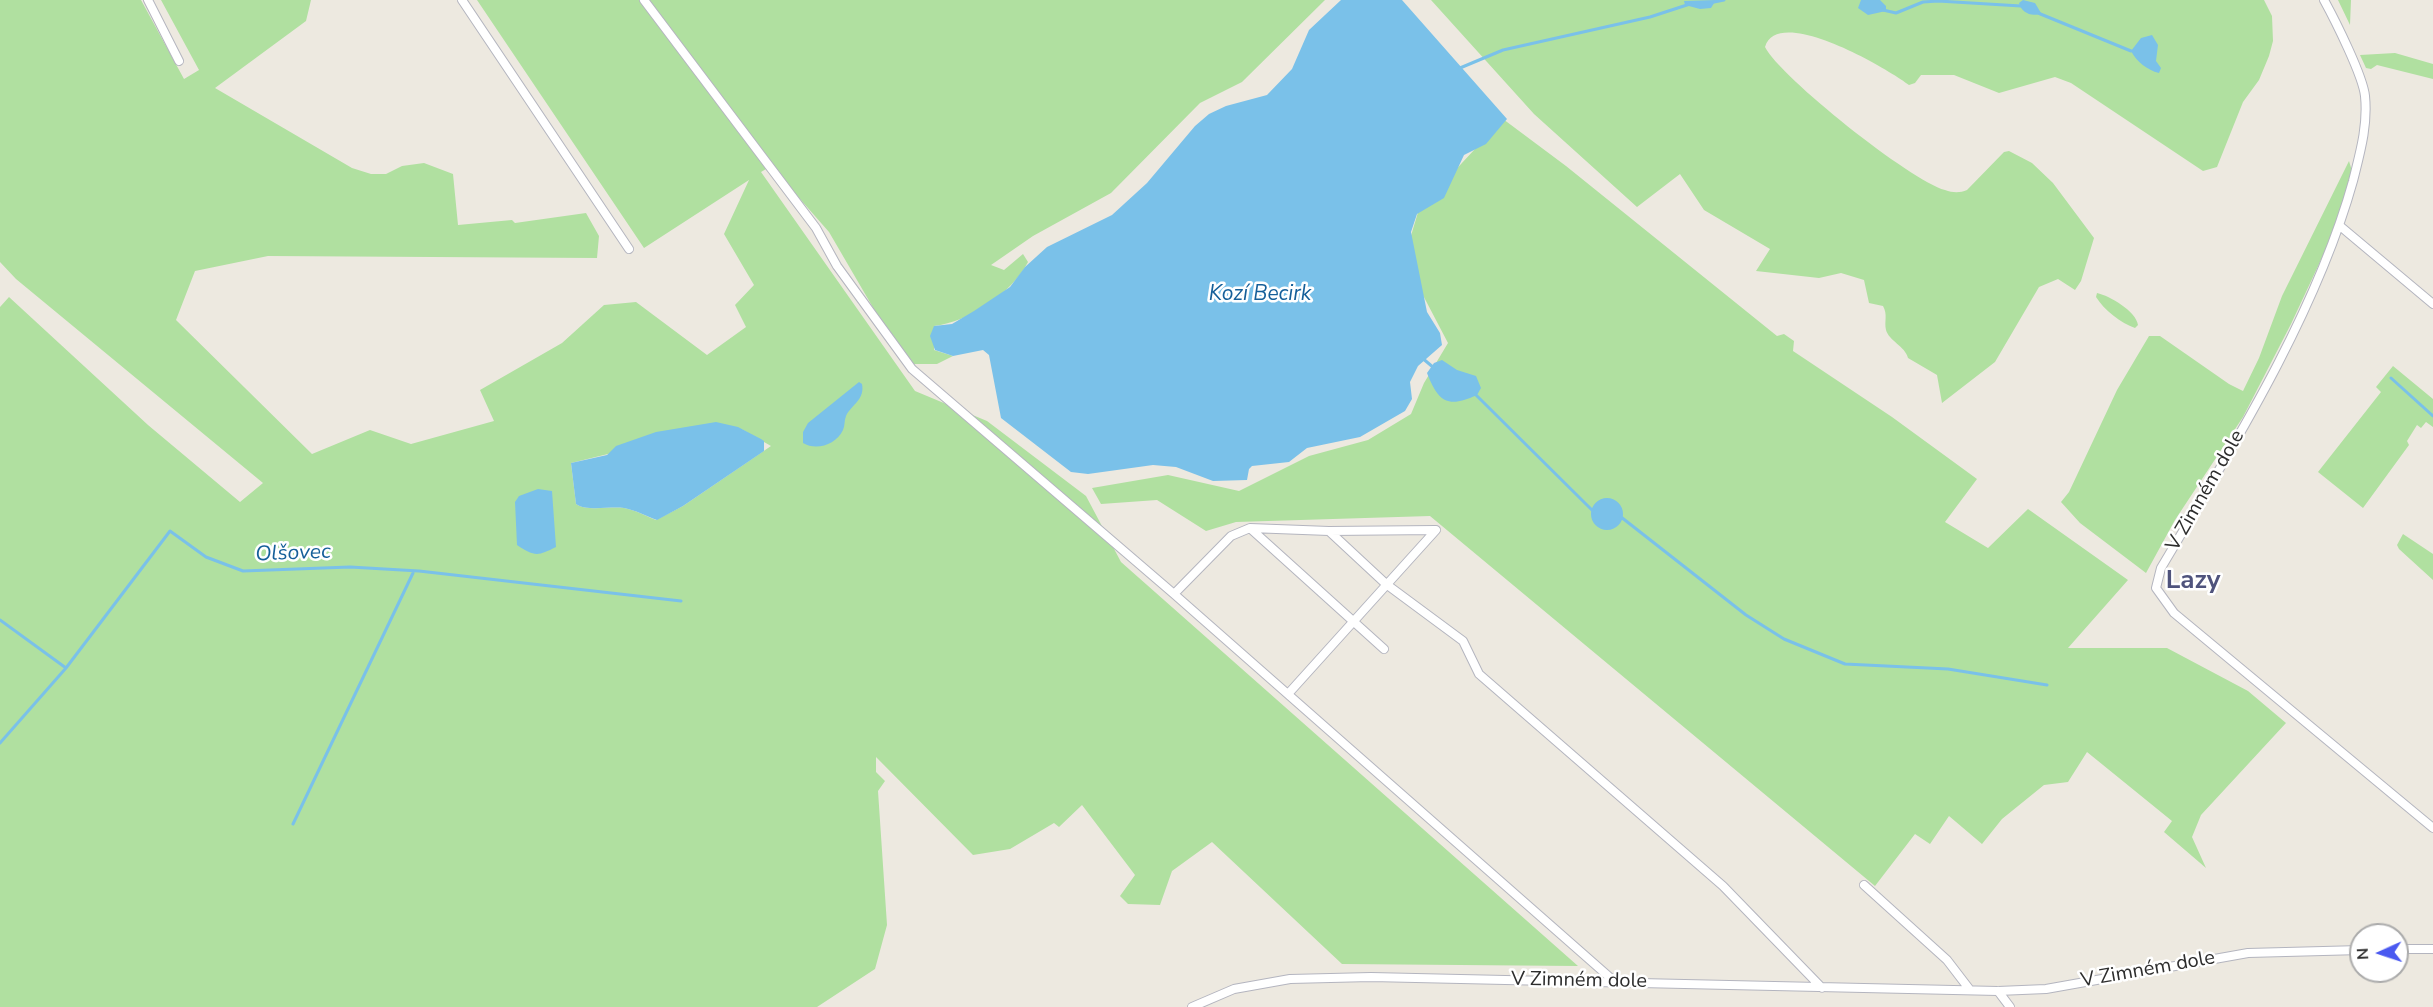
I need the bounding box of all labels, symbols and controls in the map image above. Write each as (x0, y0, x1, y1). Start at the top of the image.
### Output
water label: Kozí Becirk (1209, 282, 1311, 308)
street label: V Zimném dole (2162, 426, 2250, 556)
water label: Olšovec (255, 540, 331, 568)
district label: Lazy (2166, 566, 2220, 598)
north arrow (2349, 923, 2409, 983)
street label: V Zimném dole (2079, 946, 2217, 994)
text: N (2352, 947, 2374, 960)
street label: V Zimném dole (1511, 968, 1647, 994)

